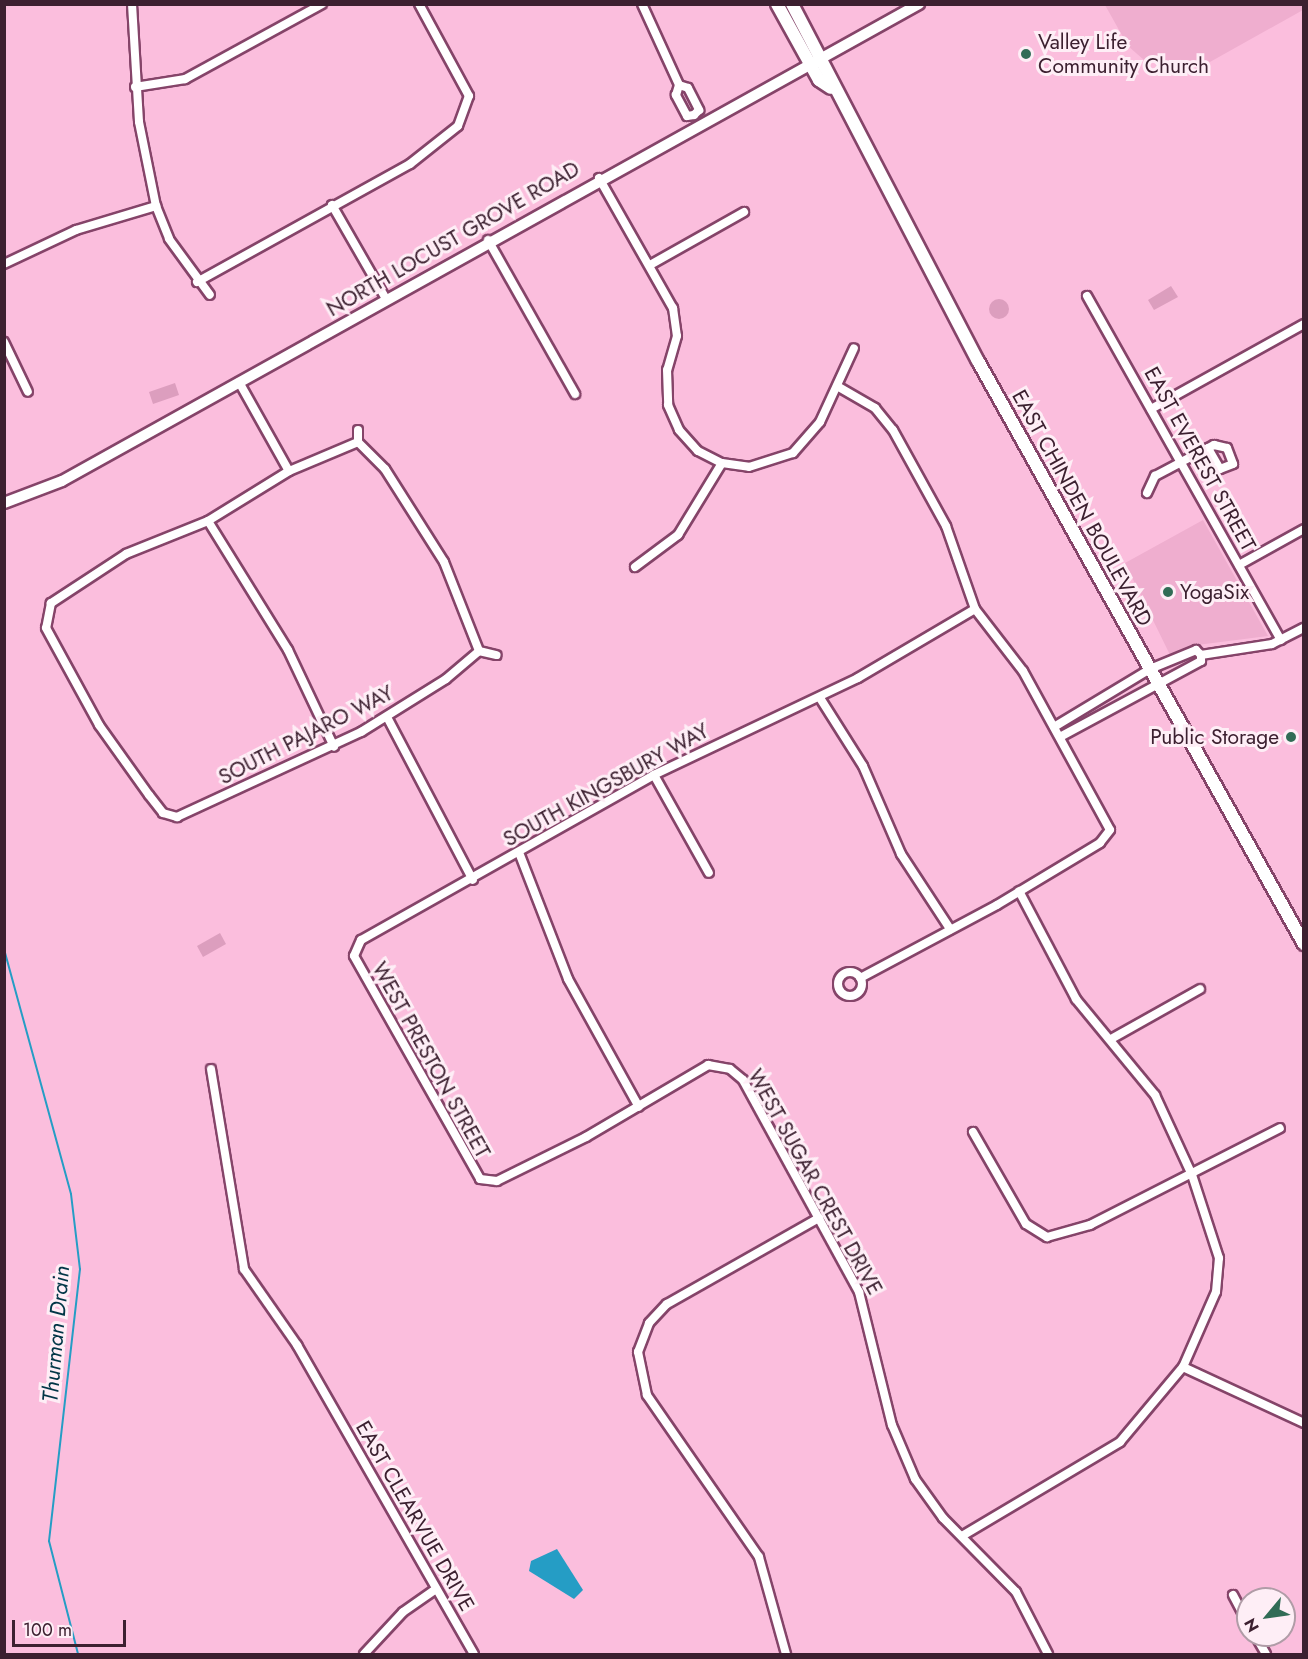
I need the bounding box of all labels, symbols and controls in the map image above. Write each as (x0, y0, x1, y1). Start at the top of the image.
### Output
place label: Valley Life Community Church (1038, 29, 1209, 79)
marker: Valley Life Community Church (1019, 47, 1033, 61)
street label: NORTH LOCUST GROVE ROAD (322, 156, 584, 322)
street label: EAST EVEREST STREET (1139, 362, 1261, 556)
street label: EAST CHINDEN BOULEVARD (1006, 385, 1158, 631)
place label: YogaSix (1180, 579, 1249, 605)
marker: YogaSix (1161, 585, 1175, 599)
street label: SOUTH PAJARO WAY (214, 680, 398, 790)
street label: SOUTH KINGSBURY WAY (499, 718, 713, 852)
place label: Public Storage (1150, 724, 1279, 750)
marker: Public Storage (1284, 730, 1298, 744)
street label: WEST PRESTON STREET (367, 958, 495, 1162)
street label: WEST SUGAR CREST DRIVE (742, 1065, 888, 1299)
water label: Thurman Drain (37, 1265, 75, 1403)
street label: EAST CLEARVUE DRIVE (350, 1416, 480, 1616)
north arrow (1236, 1587, 1296, 1647)
scale bar (15, 1608, 129, 1646)
text: N (1238, 1614, 1265, 1636)
text: 100 m (23, 1617, 72, 1643)

